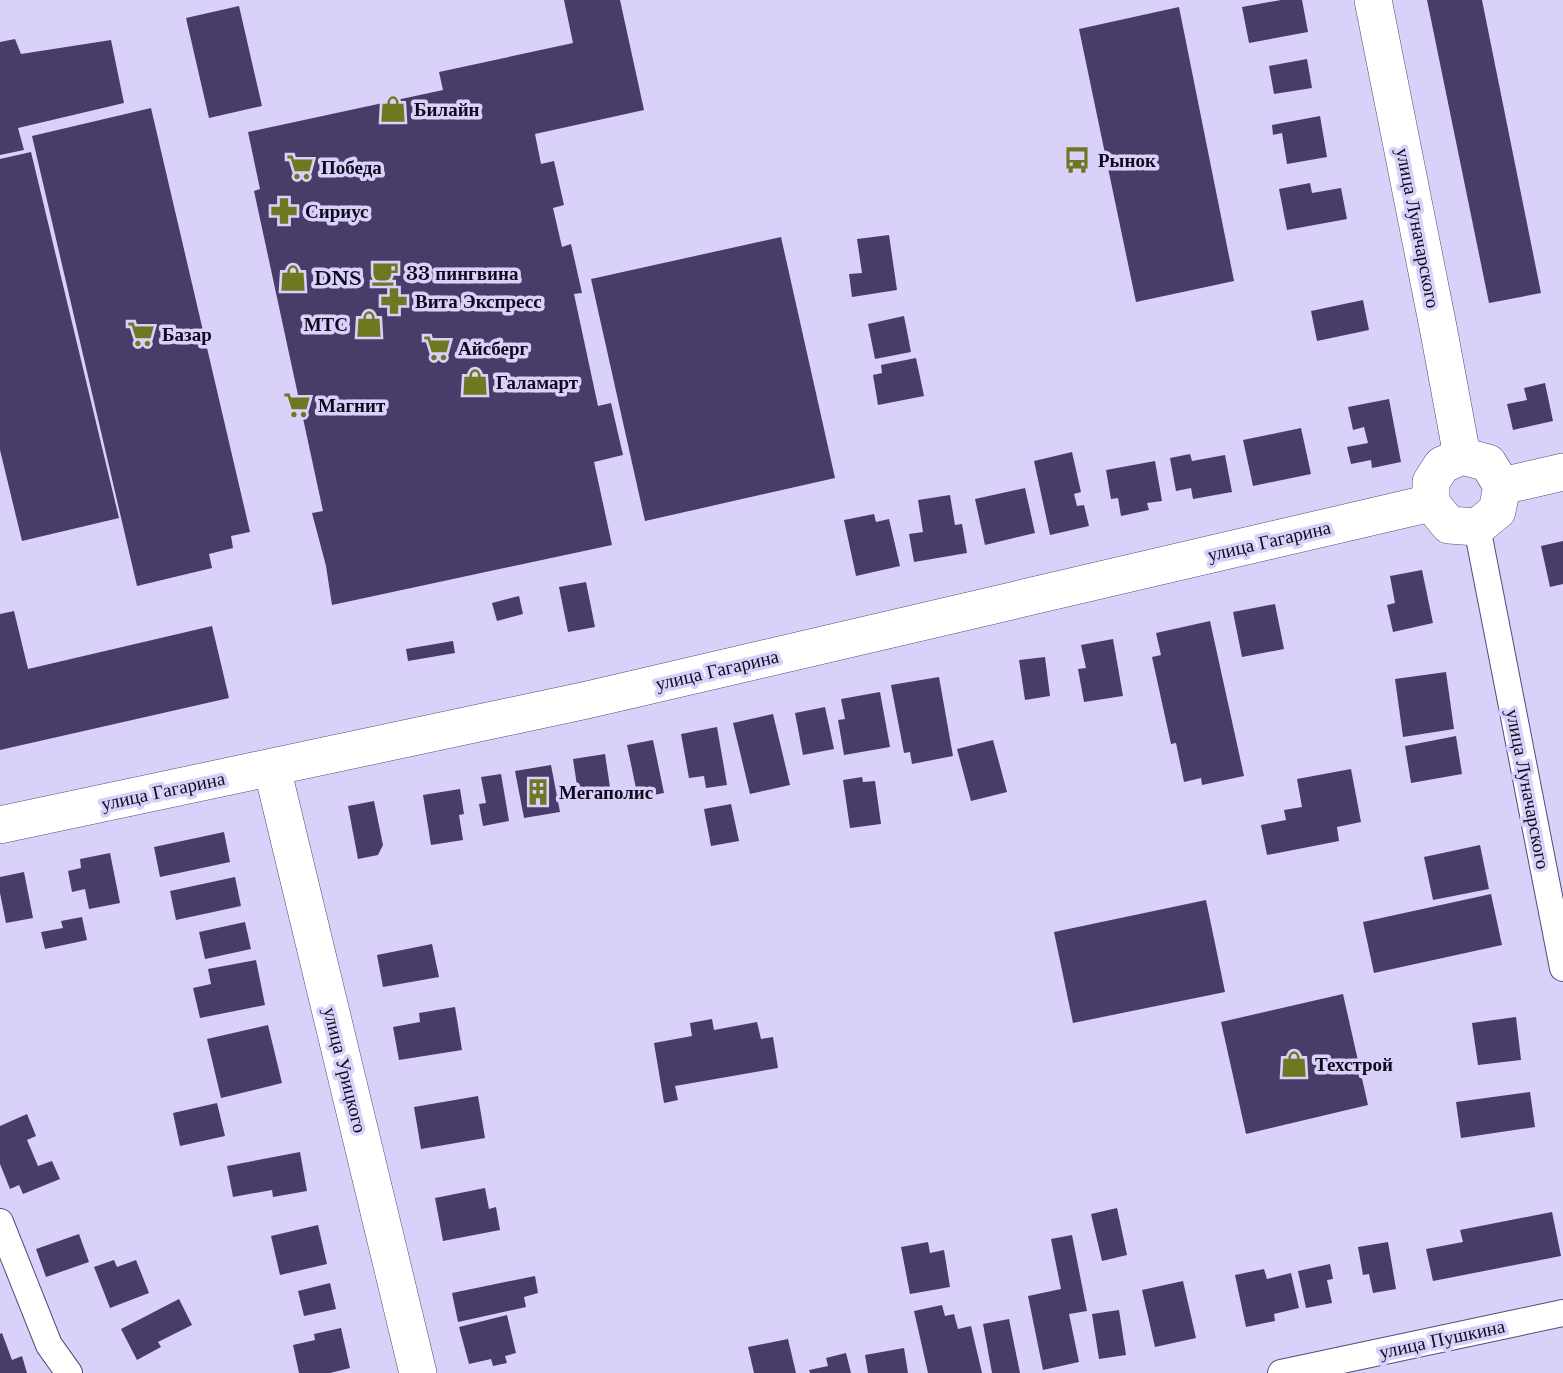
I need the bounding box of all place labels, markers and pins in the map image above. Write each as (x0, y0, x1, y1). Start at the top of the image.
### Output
shop icon: Билайн (378, 94, 408, 124)
place label: Билайн (414, 98, 480, 121)
bus stop icon: Рынок (1062, 145, 1092, 175)
place label: Рынок (1098, 149, 1156, 172)
supermarket icon: Победа (285, 152, 315, 182)
place label: Победа (321, 156, 382, 179)
pharmacy icon: Сириус (269, 196, 299, 226)
place label: Сириус (305, 200, 369, 223)
cafe icon: 33 пингвина (370, 258, 400, 288)
place label: 33 пингвина (406, 262, 519, 285)
shop icon: DNS (278, 263, 308, 293)
place label: DNS (314, 267, 362, 290)
pharmacy icon: Вита Экспресс (379, 286, 409, 316)
place label: Вита Экспресс (415, 290, 542, 313)
shop icon: МТС (354, 309, 384, 339)
place label: МТС (304, 313, 348, 336)
supermarket icon: Базар (126, 319, 156, 349)
place label: Базар (162, 323, 212, 346)
supermarket icon: Айсберг (422, 333, 452, 363)
place label: Айсберг (458, 337, 529, 360)
shop icon: Галамарт (460, 367, 490, 397)
place label: Галамарт (496, 371, 579, 394)
supermarket icon: Магнит (282, 390, 312, 420)
place label: Магнит (318, 394, 386, 417)
building icon: Мегаполис (523, 777, 553, 807)
place label: Мегаполис (559, 781, 653, 804)
shop icon: Техстрой (1279, 1049, 1309, 1079)
place label: Техстрой (1315, 1053, 1393, 1076)

